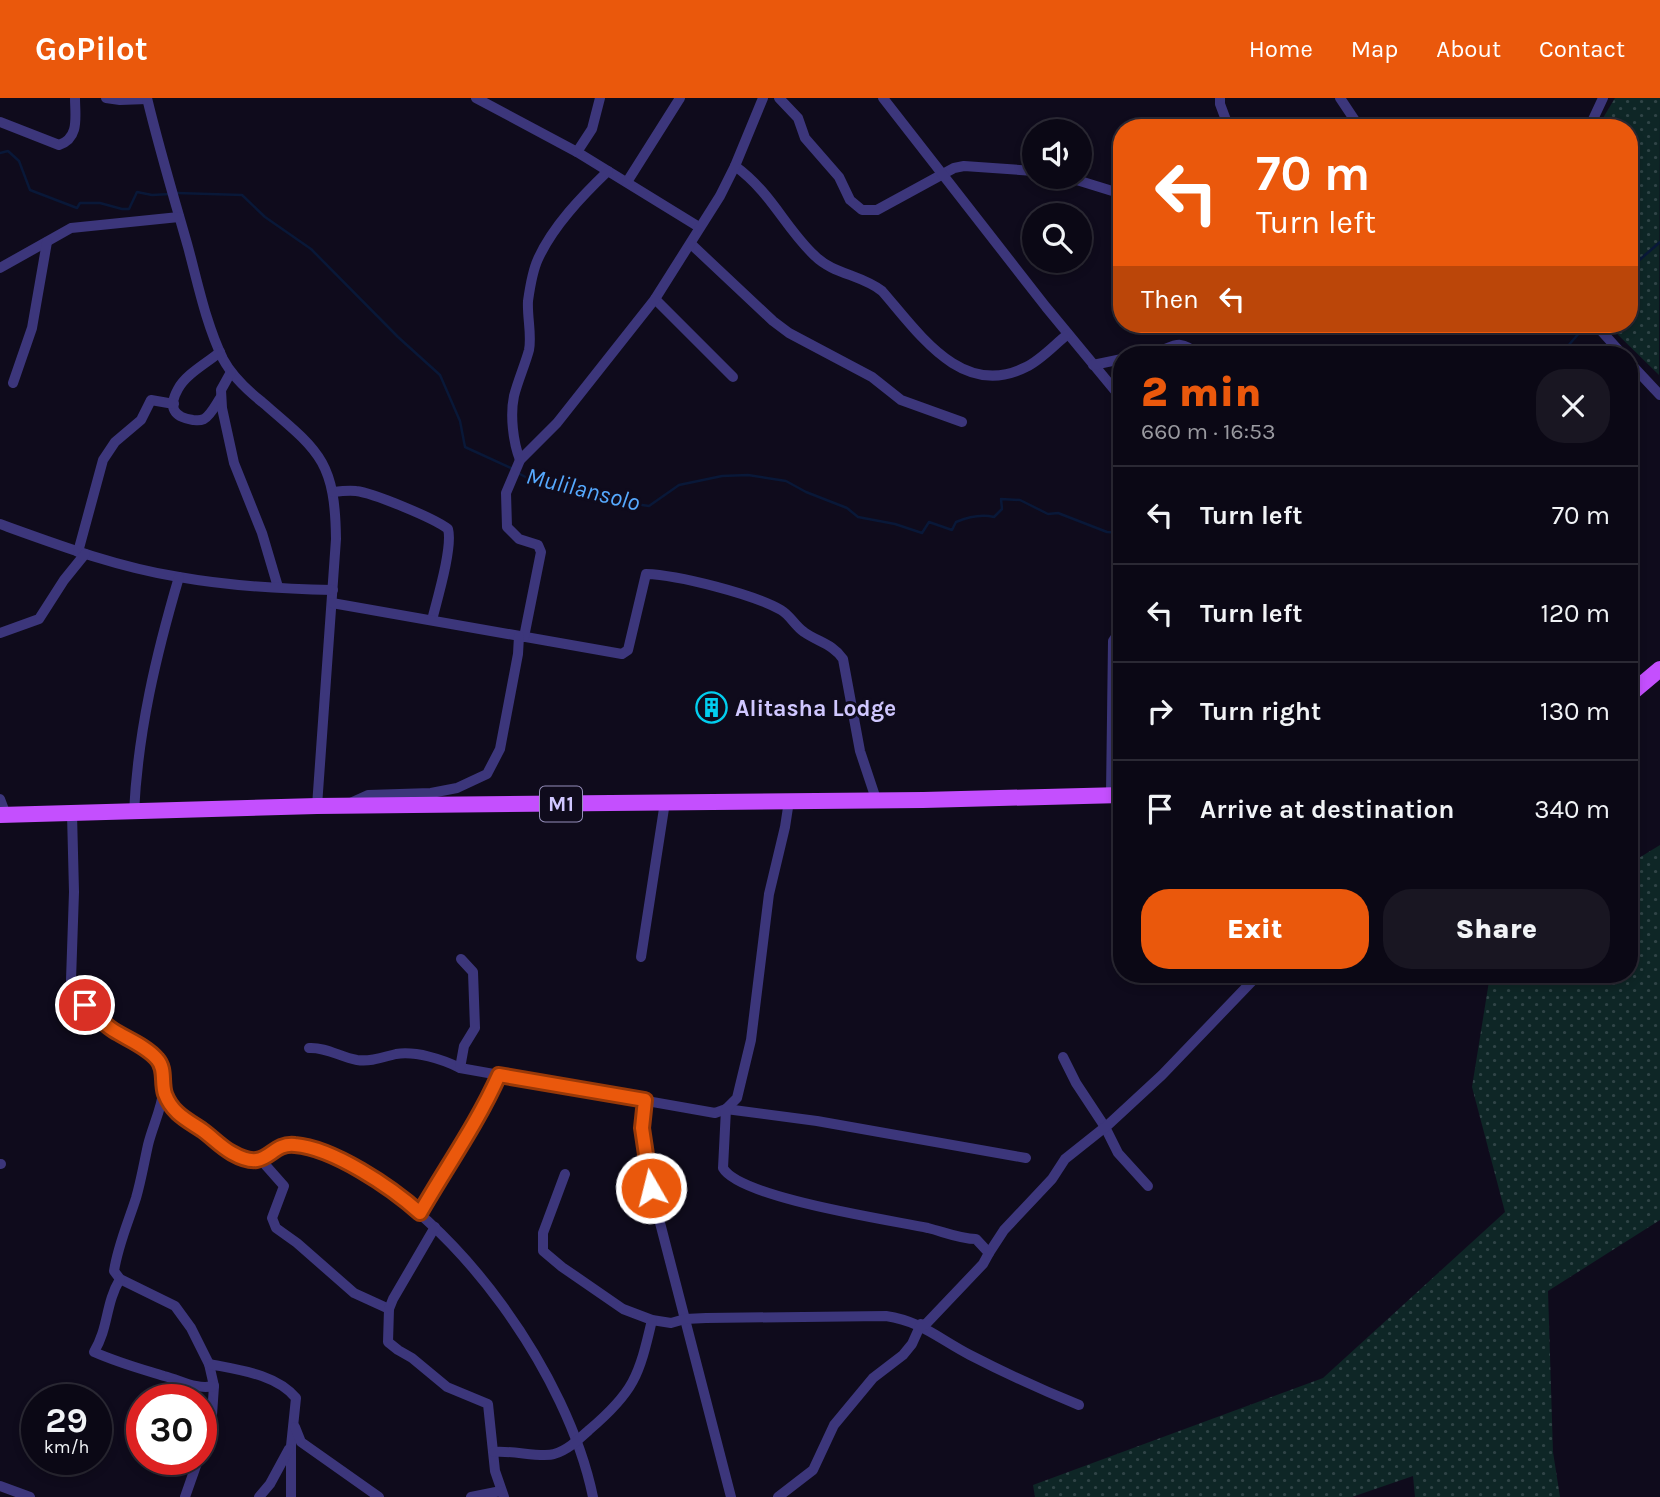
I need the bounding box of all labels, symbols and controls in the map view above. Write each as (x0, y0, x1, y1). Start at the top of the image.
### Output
text: GoPilot (35, 30, 148, 68)
text: Home (1249, 35, 1313, 63)
text: Map (1351, 35, 1398, 63)
text: About (1436, 35, 1501, 63)
text: Contact (1539, 35, 1625, 63)
map controls (1022, 119, 1092, 273)
button: sound (1022, 119, 1092, 189)
text: 70 m (1256, 145, 1370, 202)
icon: left (1141, 147, 1232, 238)
button: search (1022, 203, 1092, 273)
text: Turn left (1256, 204, 1376, 241)
icon: left (1213, 280, 1251, 318)
text: Then (1141, 284, 1199, 315)
text: 2 min (1141, 367, 1261, 417)
button: close (1536, 369, 1610, 443)
text: 660 m · 16:53 (1141, 418, 1276, 445)
water label: Mulilansolo (523, 461, 643, 517)
icon: left (1141, 496, 1179, 534)
text: Turn left (1200, 500, 1302, 531)
text: 70 m (1552, 500, 1610, 531)
icon: left (1141, 594, 1179, 632)
text: Turn left (1200, 598, 1302, 629)
text: 120 m (1540, 598, 1610, 629)
building icon: Alitasha Lodge (695, 691, 729, 725)
icon: right (1141, 692, 1179, 730)
place label: Alitasha Lodge (735, 695, 896, 722)
text: Turn right (1200, 696, 1321, 727)
text: 130 m (1540, 696, 1610, 727)
road number: M1 (540, 786, 582, 822)
icon: arrive (1141, 790, 1179, 828)
text: Arrive at destination (1200, 794, 1454, 825)
text: 340 m (1534, 794, 1610, 825)
button: Exit (1141, 889, 1369, 969)
button: Share (1383, 889, 1610, 969)
pin (55, 975, 115, 1035)
icon: arrive (66, 986, 104, 1024)
position arrow (614, 1151, 688, 1225)
speed limit sign: 30 (126, 1384, 217, 1475)
text: 29 (45, 1400, 88, 1441)
text: km/h (44, 1436, 89, 1458)

